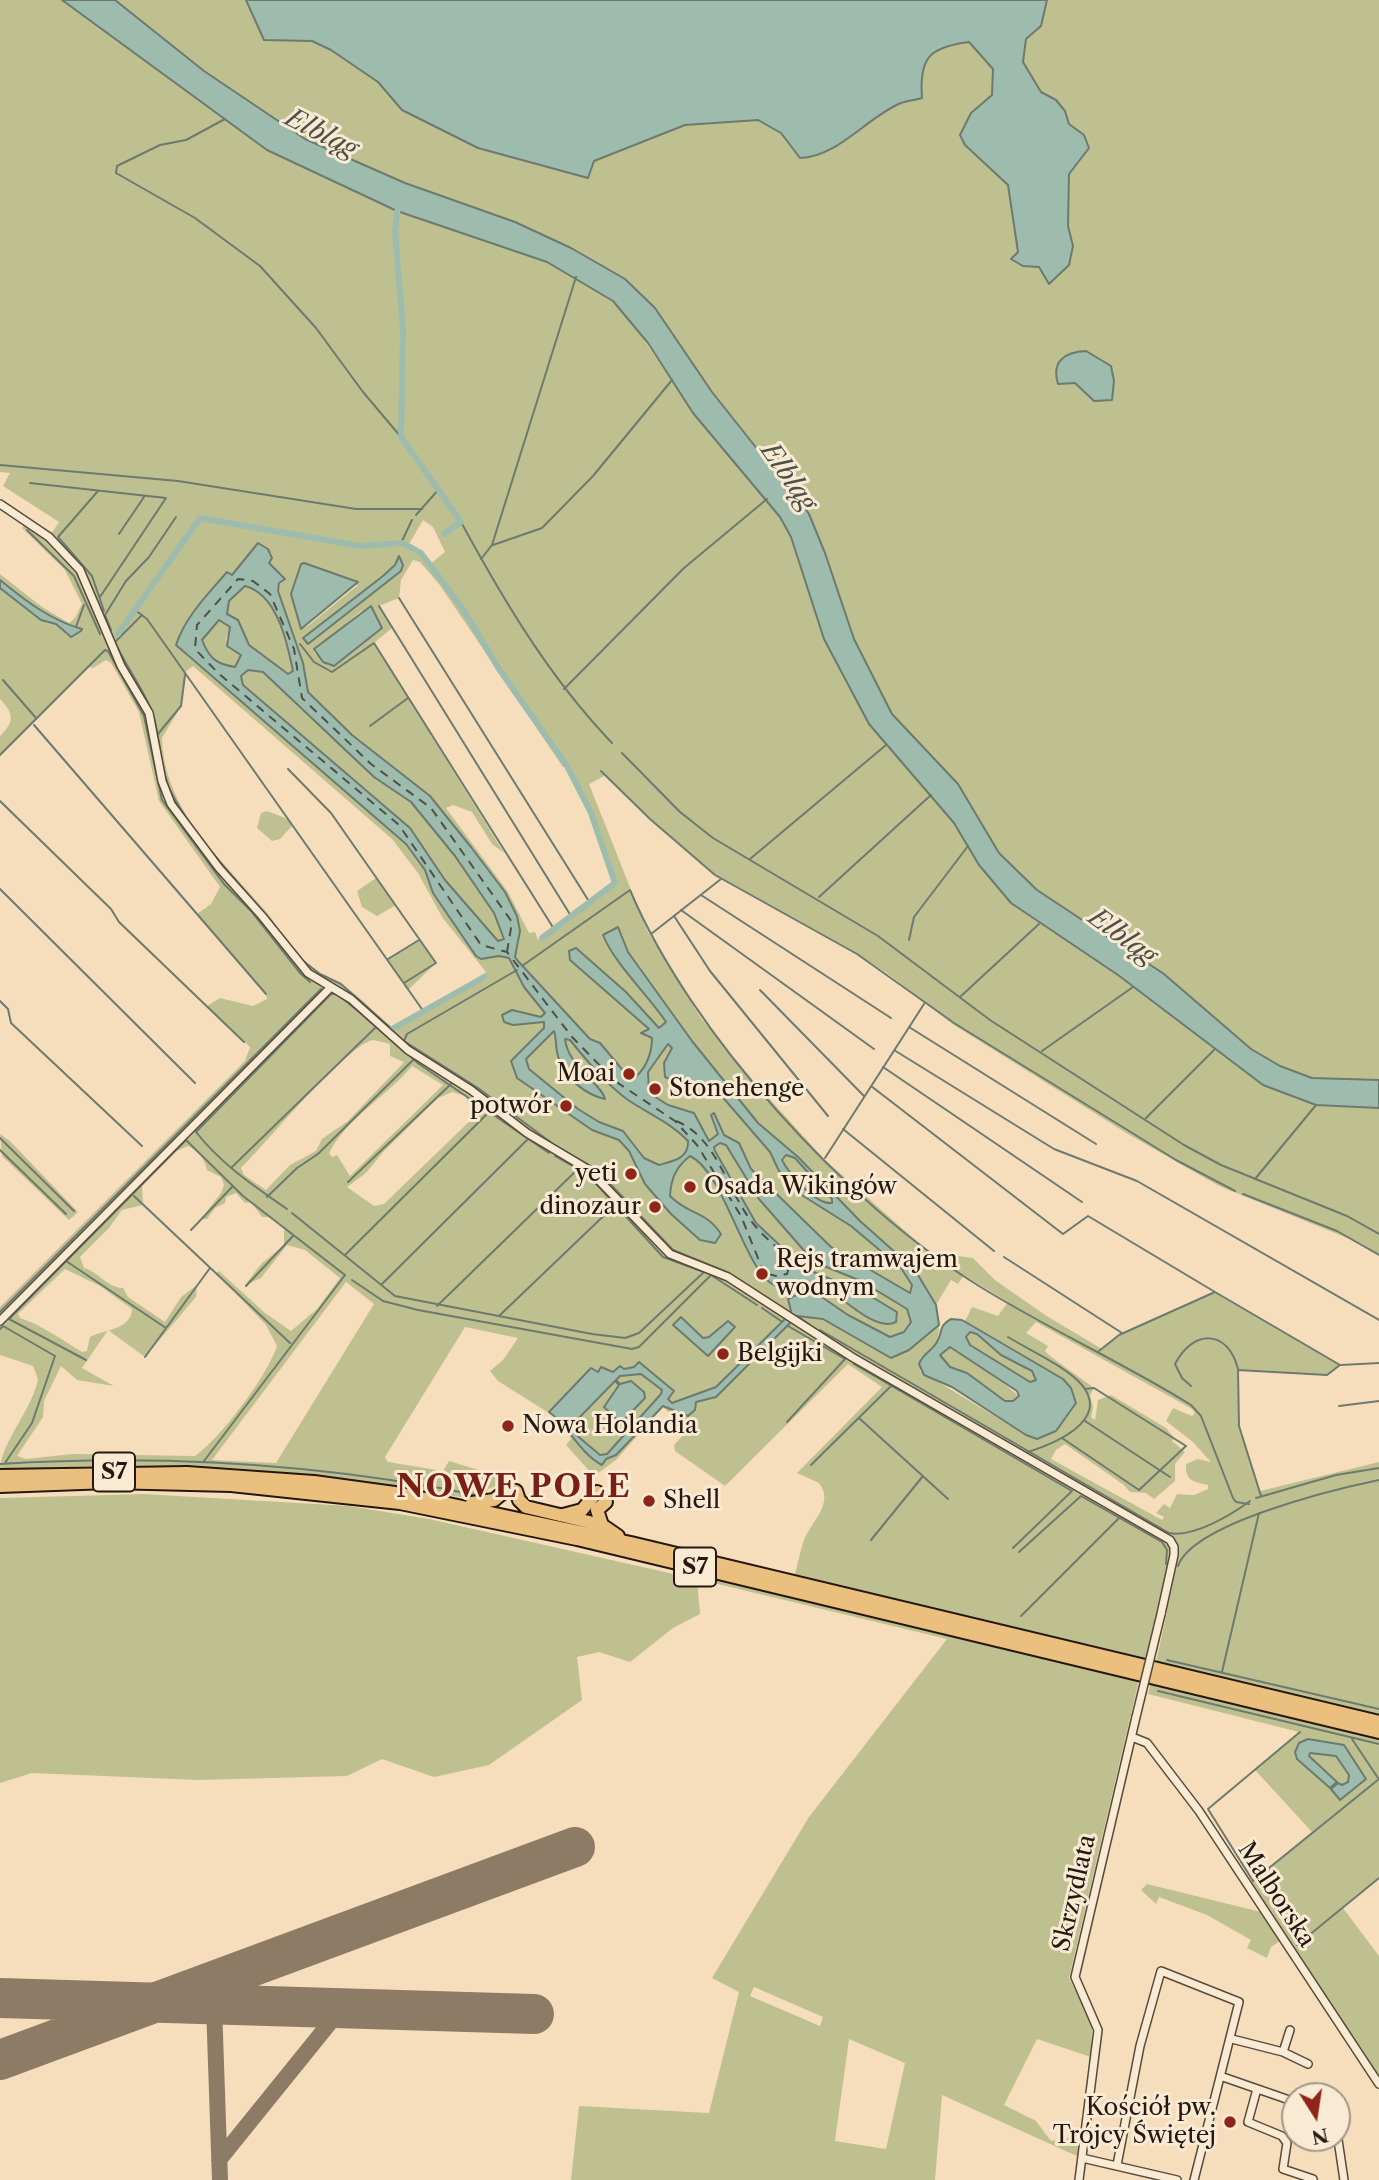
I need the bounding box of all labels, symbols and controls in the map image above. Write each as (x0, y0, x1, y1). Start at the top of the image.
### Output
water label: Elbląg (280, 103, 362, 165)
water label: Elbląg (753, 437, 823, 517)
water label: Elbląg (1082, 902, 1162, 972)
place label: Moai (557, 1060, 615, 1088)
marker: Moai (621, 1066, 637, 1082)
place label: Stonehenge (669, 1075, 805, 1103)
marker: Stonehenge (647, 1081, 663, 1097)
place label: potwór (470, 1092, 552, 1120)
marker: potwór (558, 1098, 574, 1114)
place label: yeti (575, 1160, 617, 1188)
marker: yeti (623, 1166, 639, 1182)
place label: Osada Wikingów (704, 1173, 897, 1201)
marker: Osada Wikingów (682, 1179, 698, 1195)
place label: dinozaur (539, 1193, 641, 1221)
marker: dinozaur (647, 1199, 663, 1215)
place label: Rejs tramwajem wodnym (776, 1246, 958, 1302)
marker: Rejs tramwajem wodnym (754, 1266, 770, 1282)
place label: Belgijki (737, 1340, 822, 1368)
marker: Belgijki (715, 1346, 731, 1362)
place label: Nowa Holandia (522, 1412, 698, 1440)
marker: Nowa Holandia (500, 1418, 516, 1434)
road number: S7 (93, 1452, 135, 1492)
district label: NOWE POLE (397, 1469, 631, 1507)
place label: Shell (663, 1487, 720, 1515)
marker: Shell (641, 1493, 657, 1509)
road number: S7 (674, 1548, 716, 1586)
street label: Skrzydlata (1048, 1832, 1102, 1954)
street label: Malborska (1231, 1837, 1321, 1953)
north arrow (1281, 2082, 1351, 2152)
place label: Kościół pw. Trójcy Świętej (1053, 2094, 1216, 2150)
marker: Kościół pw. Trójcy Świętej (1222, 2114, 1238, 2130)
text: N (1310, 2123, 1331, 2149)

